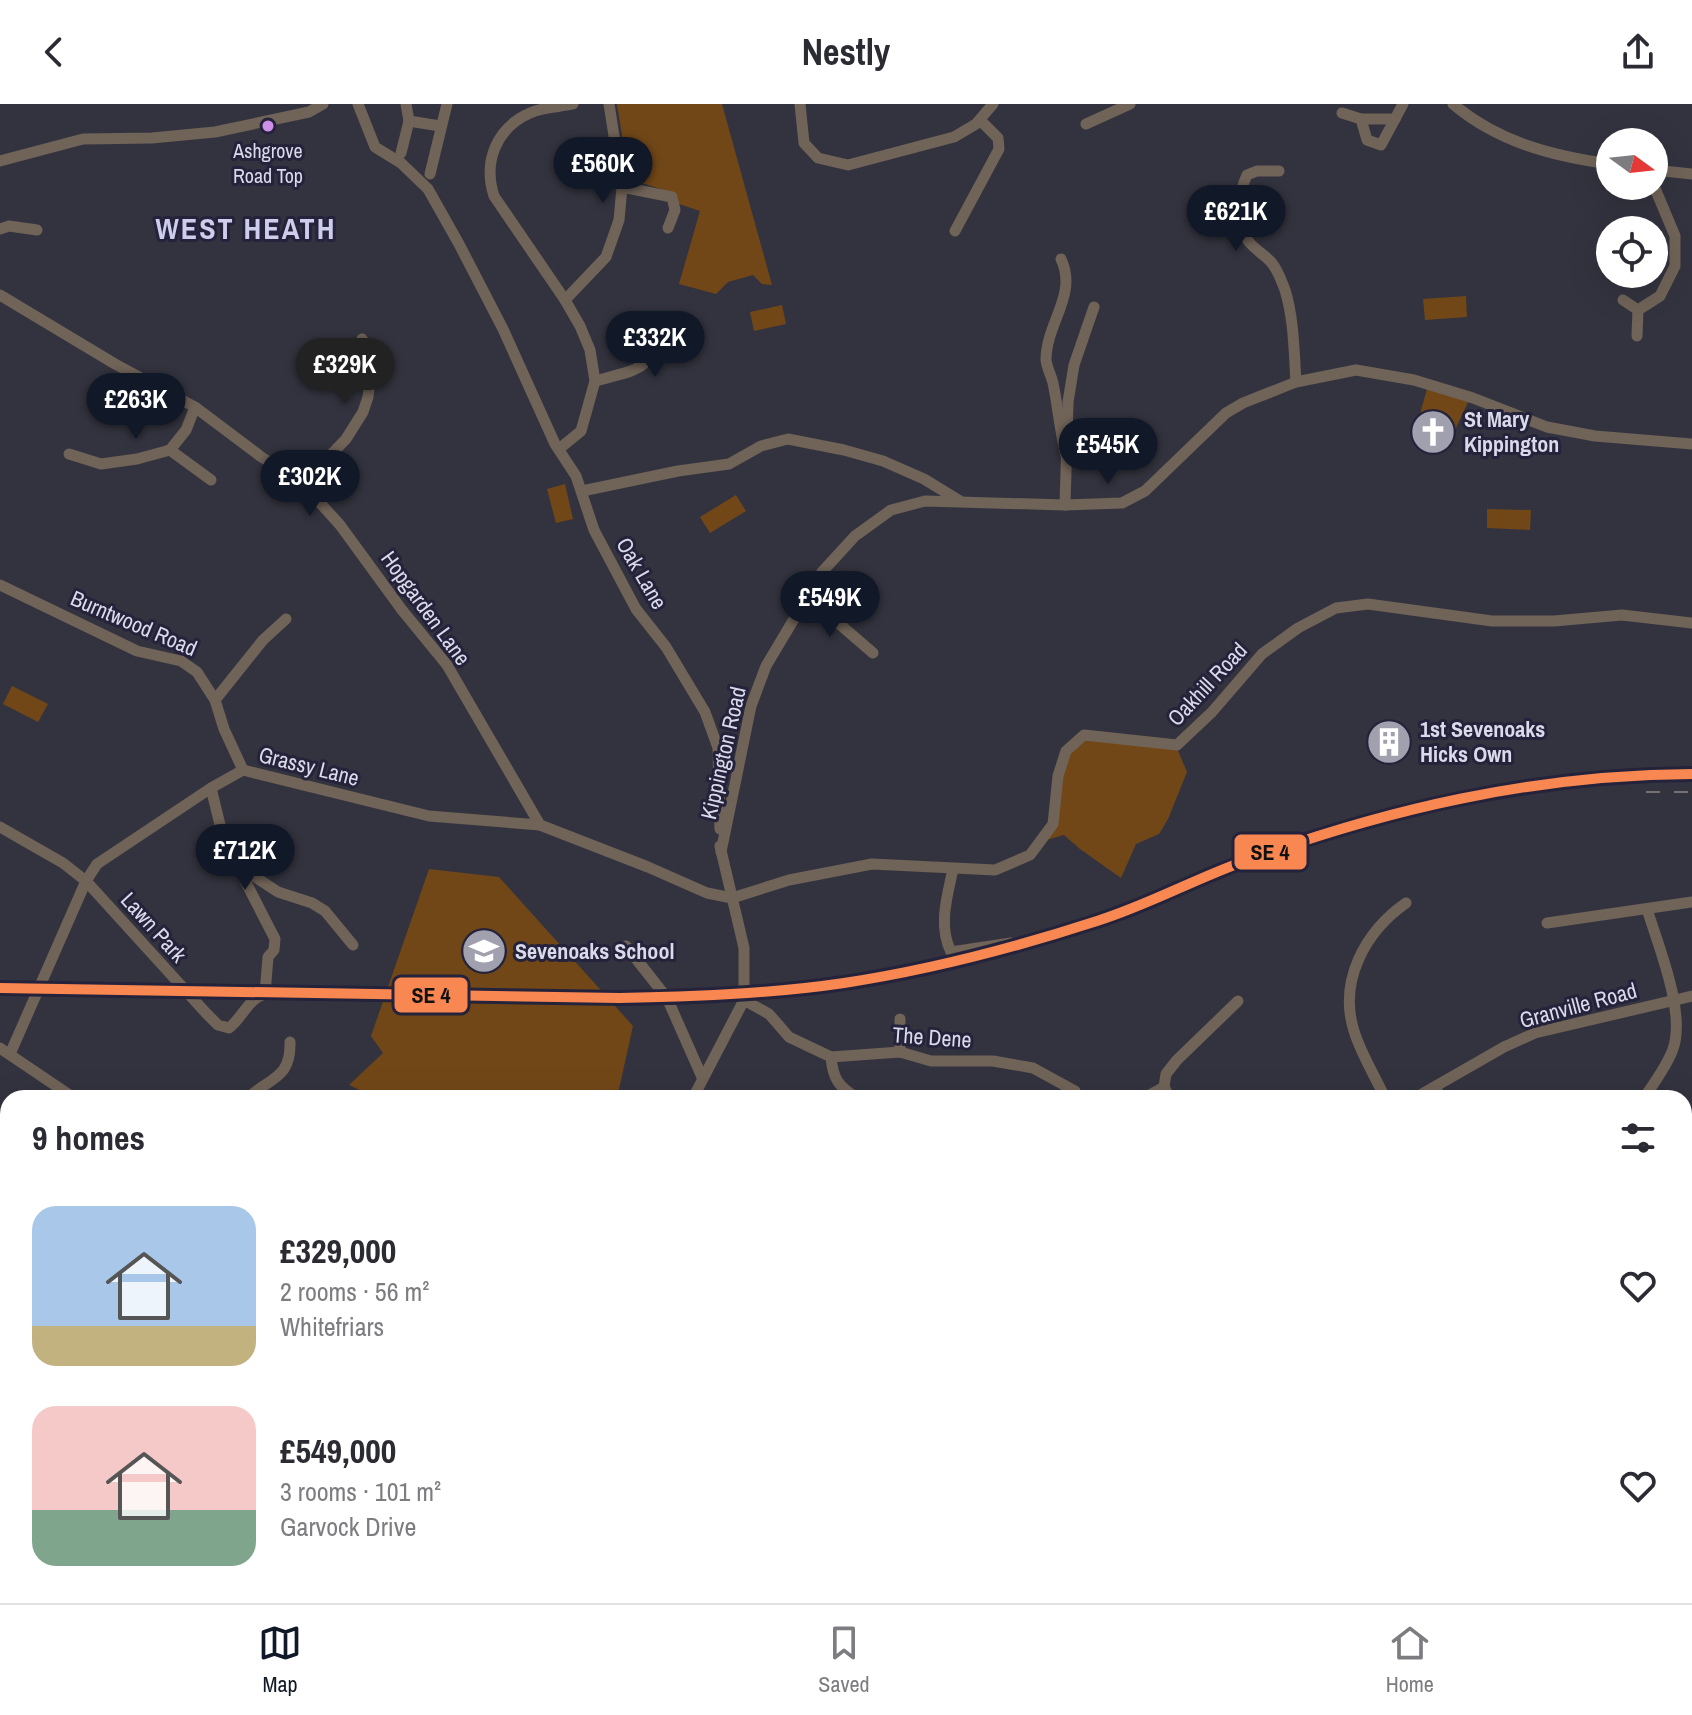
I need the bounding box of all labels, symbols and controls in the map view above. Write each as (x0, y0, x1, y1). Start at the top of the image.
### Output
text: Nestly (802, 28, 890, 76)
icon: back (32, 30, 76, 74)
icon: share (1616, 30, 1660, 74)
marker: Ashgrove Road Top (260, 118, 276, 134)
north arrow (1596, 128, 1668, 200)
map controls (1596, 128, 1668, 288)
place label: Ashgrove Road Top (232, 137, 303, 189)
pin: £560K (547, 137, 659, 205)
text: £560K (572, 145, 634, 180)
pin: £621K (1180, 185, 1292, 253)
text: £621K (1205, 193, 1267, 228)
district label: WEST HEATH (156, 208, 336, 248)
button: locate (1596, 216, 1668, 288)
pin: £332K (599, 311, 711, 379)
text: £332K (624, 319, 686, 354)
pin: £329K (289, 338, 401, 406)
text: £329K (314, 346, 376, 381)
pin: £263K (80, 373, 192, 441)
text: £263K (105, 381, 167, 416)
place label: St Mary Kippington (1464, 404, 1559, 459)
church icon: St Mary Kippington (1409, 408, 1457, 456)
pin: £545K (1052, 418, 1164, 486)
text: £545K (1077, 426, 1139, 461)
pin: £302K (254, 450, 366, 518)
text: £302K (279, 458, 341, 493)
street label: Oak Lane (609, 532, 675, 614)
street label: Hopgarden Lane (374, 545, 478, 671)
pin: £549K (774, 571, 886, 639)
text: £549K (799, 579, 861, 614)
street label: Burntwood Road (66, 583, 202, 663)
street label: Oakhill Road (1160, 636, 1254, 732)
street label: Kippington Road (693, 684, 753, 822)
place label: 1st Sevenoaks Hicks Own (1420, 714, 1545, 769)
building icon: 1st Sevenoaks Hicks Own (1365, 718, 1413, 766)
street label: Grassy Lane (256, 739, 362, 793)
pin: £712K (189, 824, 301, 892)
text: £712K (214, 832, 276, 867)
line badge: SE 4 (1233, 833, 1308, 871)
text: SE 4 (1250, 837, 1290, 867)
street label: Lawn Park (114, 885, 194, 969)
school or university icon: Sevenoaks School (460, 927, 508, 975)
place label: Sevenoaks School (515, 936, 674, 966)
street label: Granville Road (1516, 975, 1640, 1035)
line badge: SE 4 (393, 976, 469, 1014)
text: SE 4 (411, 980, 451, 1010)
street label: The Dene (891, 1019, 973, 1055)
text: 9 homes (32, 1115, 145, 1161)
icon: filters (1616, 1116, 1660, 1160)
text: £329,000 (280, 1228, 396, 1274)
icon: home (96, 1238, 192, 1334)
icon: heart (1616, 1264, 1660, 1308)
text: 2 rooms · 56 m² (280, 1274, 429, 1309)
text: Whitefriars (280, 1309, 384, 1344)
text: £549,000 (280, 1428, 396, 1474)
icon: home (96, 1438, 192, 1534)
icon: heart (1616, 1464, 1660, 1508)
text: 3 rooms · 101 m² (280, 1474, 441, 1509)
text: Garvock Drive (280, 1509, 416, 1544)
tab: Map (258, 1621, 302, 1699)
tab: Saved (818, 1621, 870, 1699)
tab: Home (1386, 1621, 1434, 1699)

